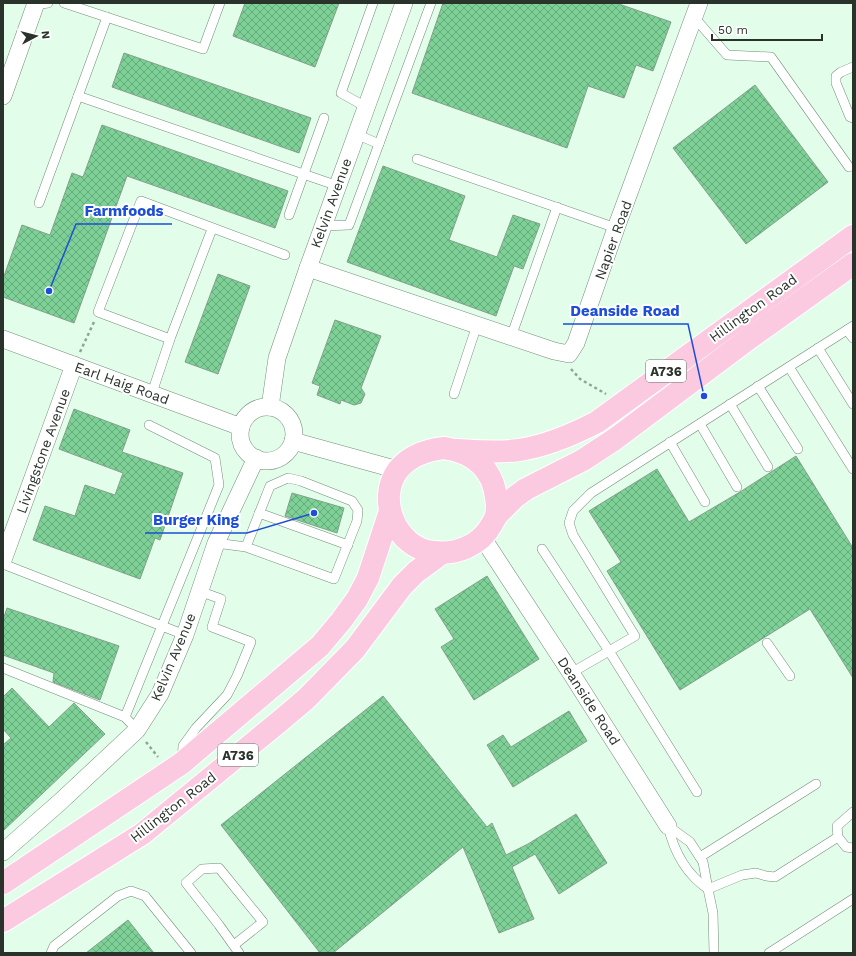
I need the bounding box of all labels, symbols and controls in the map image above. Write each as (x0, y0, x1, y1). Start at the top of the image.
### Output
north arrow (16, 16, 56, 56)
scale bar (712, 16, 822, 42)
text: 50 m (718, 23, 748, 37)
text: N (38, 30, 52, 40)
street label: Kelvin Avenue (307, 156, 355, 250)
callout: Farmfoods (76, 197, 172, 224)
street label: Napier Road (591, 198, 635, 282)
text: Farmfoods (84, 202, 164, 220)
street label: Hillington Road (706, 271, 800, 345)
callout: Deanside Road (563, 297, 688, 324)
text: Deanside Road (570, 302, 680, 320)
street label: Earl Haig Road (73, 358, 171, 408)
road number: A736 (646, 360, 686, 382)
street label: Livingstone Avenue (13, 387, 73, 515)
callout: Burger King (145, 506, 247, 533)
text: Burger King (153, 511, 240, 529)
street label: Kelvin Avenue (147, 611, 199, 703)
street label: Deanside Road (555, 654, 623, 748)
road number: A736 (218, 744, 258, 766)
street label: Hillington Road (127, 769, 219, 845)

